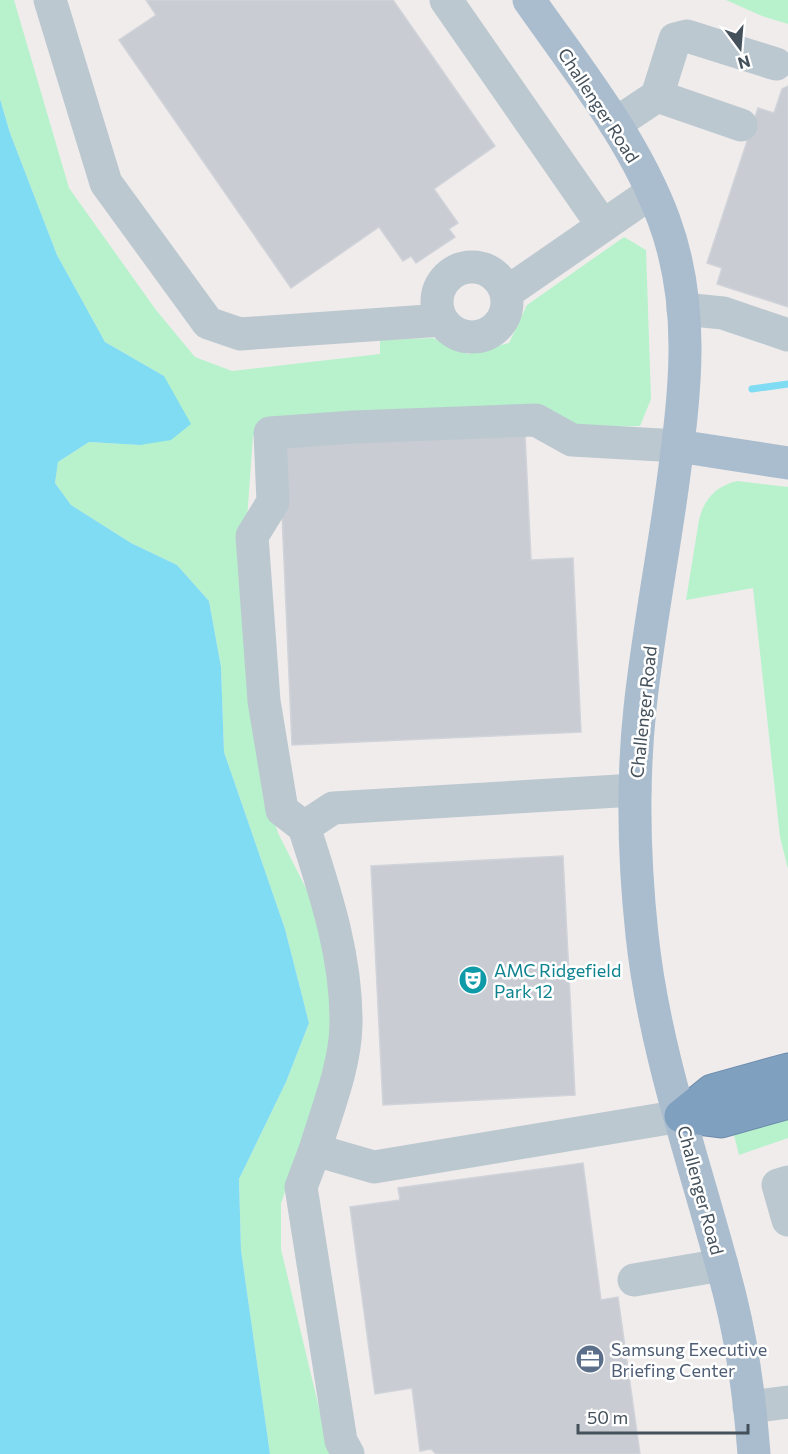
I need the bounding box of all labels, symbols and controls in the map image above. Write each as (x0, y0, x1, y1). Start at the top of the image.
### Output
north arrow (710, 18, 770, 78)
street label: Challenger Road (554, 43, 644, 167)
text: N (736, 52, 753, 74)
street label: Challenger Road (625, 645, 661, 779)
place label: AMC Ridgefield Park 12 (494, 959, 621, 1002)
theatre icon: AMC Ridgefield Park 12 (457, 964, 489, 996)
street label: Challenger Road (673, 1123, 729, 1257)
place label: Samsung Executive Briefing Center (611, 1338, 767, 1381)
office icon: Samsung Executive Briefing Center (574, 1343, 606, 1375)
scale bar (578, 1397, 748, 1435)
text: 50 m (587, 1406, 628, 1428)

